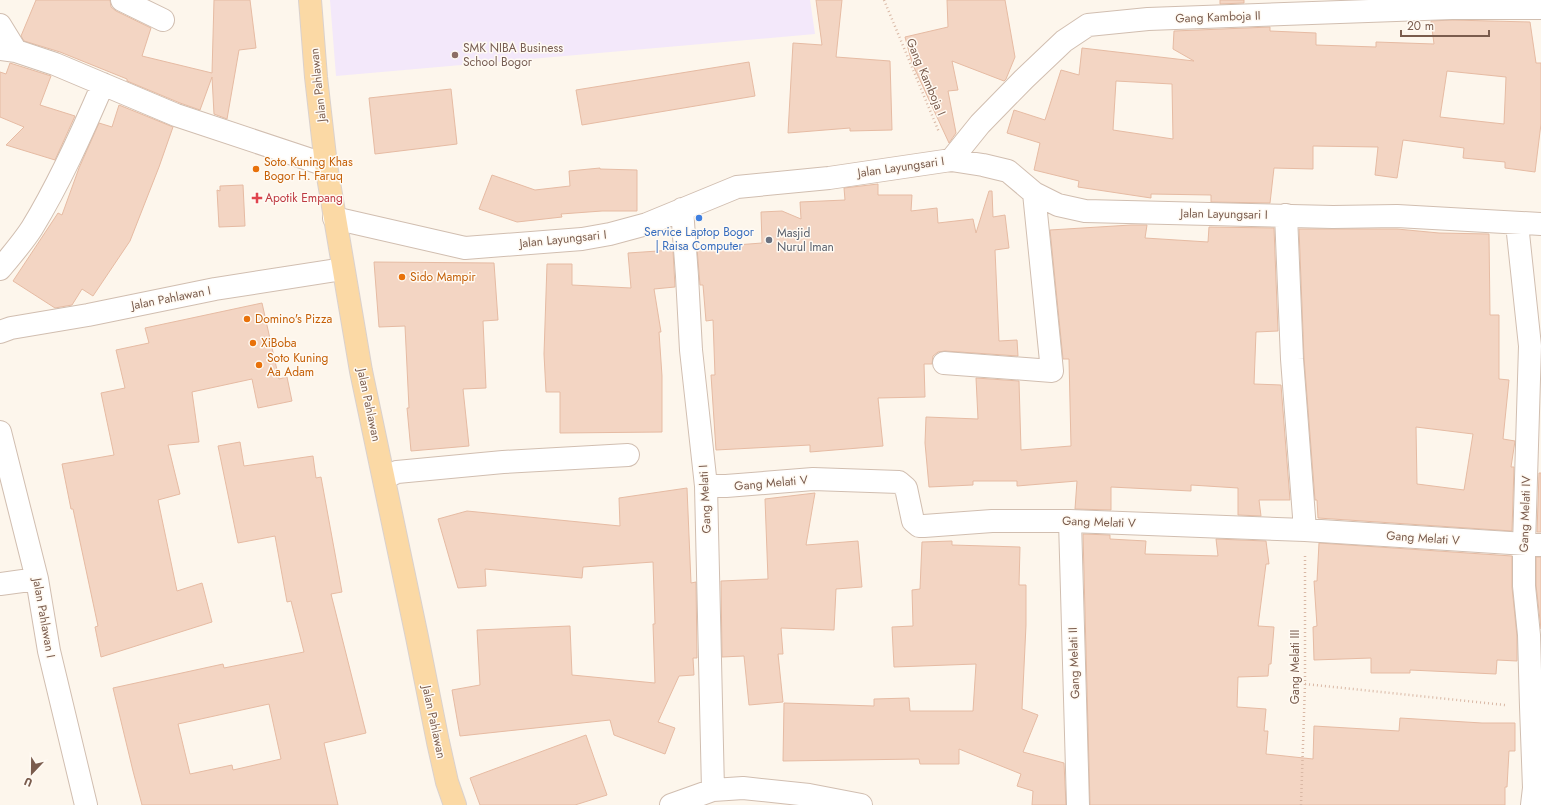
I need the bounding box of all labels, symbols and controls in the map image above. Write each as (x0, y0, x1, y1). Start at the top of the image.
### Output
street label: Gang Kamboja II (1175, 7, 1261, 27)
scale bar (1401, 12, 1489, 38)
text: 20 m (1407, 17, 1434, 35)
street label: Gang Kamboja I (902, 36, 950, 118)
place label: SMK NIBA Business School Bogor (463, 39, 563, 71)
street label: Jalan Pahlawan (305, 47, 331, 125)
marker: SMK NIBA Business School Bogor (450, 50, 460, 60)
street label: Jalan Layungsari I (855, 152, 945, 182)
place label: Soto Kuning Khas Bogor H. Faruq (264, 153, 353, 185)
marker: Soto Kuning Khas Bogor H. Faruq (251, 164, 261, 174)
place label: Apotik Empang (265, 189, 343, 207)
marker: Apotik Empang (252, 193, 262, 203)
street label: Jalan Layungsari I (1178, 204, 1268, 224)
marker: Service Laptop Bogor | Raisa Computer (694, 213, 704, 223)
place label: Service Laptop Bogor | Raisa Computer (644, 223, 755, 255)
place label: Masjid Nurul Iman (777, 224, 834, 256)
street label: Jalan Layungsari I (517, 225, 607, 253)
marker: Masjid Nurul Iman (764, 235, 774, 245)
place label: Sido Mampir (410, 268, 477, 286)
marker: Sido Mampir (397, 272, 407, 282)
street label: Jalan Pahlawan I (128, 281, 212, 315)
place label: Domino's Pizza (255, 310, 332, 328)
marker: Domino's Pizza (242, 314, 252, 324)
place label: XiBoba (261, 334, 297, 352)
marker: XiBoba (248, 338, 258, 348)
place label: Soto Kuning Aa Adam (267, 349, 328, 381)
marker: Soto Kuning Aa Adam (254, 360, 264, 370)
street label: Jalan Pahlawan (352, 365, 386, 443)
street label: Gang Melati I (694, 464, 716, 534)
street label: Gang Melati V (733, 471, 809, 495)
street label: Gang Melati IV (1515, 475, 1535, 553)
street label: Gang Melati V (1062, 512, 1136, 532)
street label: Gang Melati V (1386, 526, 1460, 550)
street label: Jalan Pahlawan I (28, 575, 60, 659)
street label: Gang Melati II (1064, 627, 1084, 699)
street label: Gang Melati III (1286, 630, 1304, 704)
street label: Jalan Pahlawan (417, 682, 451, 760)
north arrow (12, 753, 52, 793)
text: U (22, 773, 35, 791)

